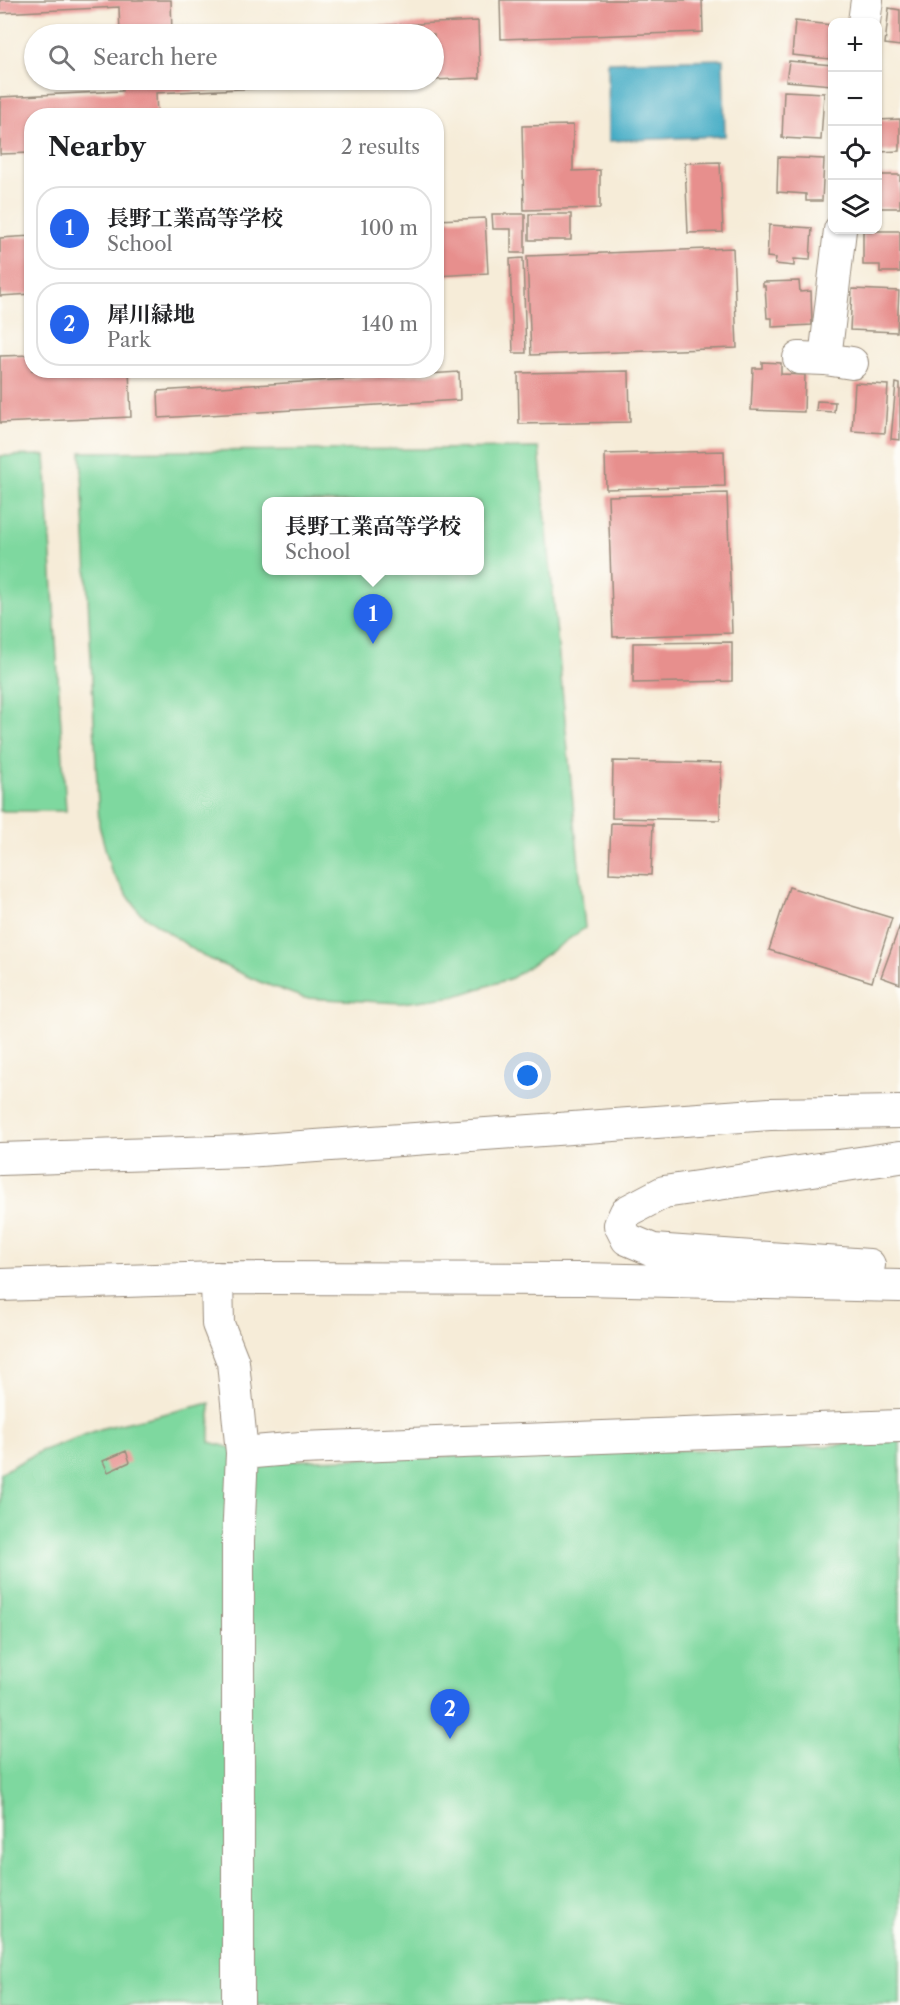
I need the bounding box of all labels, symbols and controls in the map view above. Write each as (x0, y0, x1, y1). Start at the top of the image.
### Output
map controls (828, 18, 882, 234)
button: + (828, 18, 882, 72)
search box (24, 24, 444, 90)
icon: search (45, 41, 78, 74)
text: Search here (93, 44, 218, 71)
button: − (828, 72, 882, 126)
button: locate (828, 126, 882, 180)
text: Nearby (48, 131, 146, 163)
text: 2 results (341, 135, 420, 159)
button: layers (828, 180, 882, 234)
text: 長野工業高等学校 (107, 205, 283, 232)
text: 1 (65, 216, 74, 240)
text: 100 m (360, 216, 418, 240)
text: School (107, 232, 172, 256)
text: 犀川緑地 (107, 301, 195, 328)
text: 2 (64, 312, 75, 336)
text: 140 m (361, 312, 418, 336)
text: Park (107, 328, 150, 352)
popup (262, 497, 484, 575)
text: 長野工業高等学校 (285, 513, 461, 540)
text: School (285, 540, 350, 564)
pin: 1 (354, 594, 392, 644)
your location (513, 1061, 542, 1090)
pin: 2 (430, 1690, 470, 1739)

